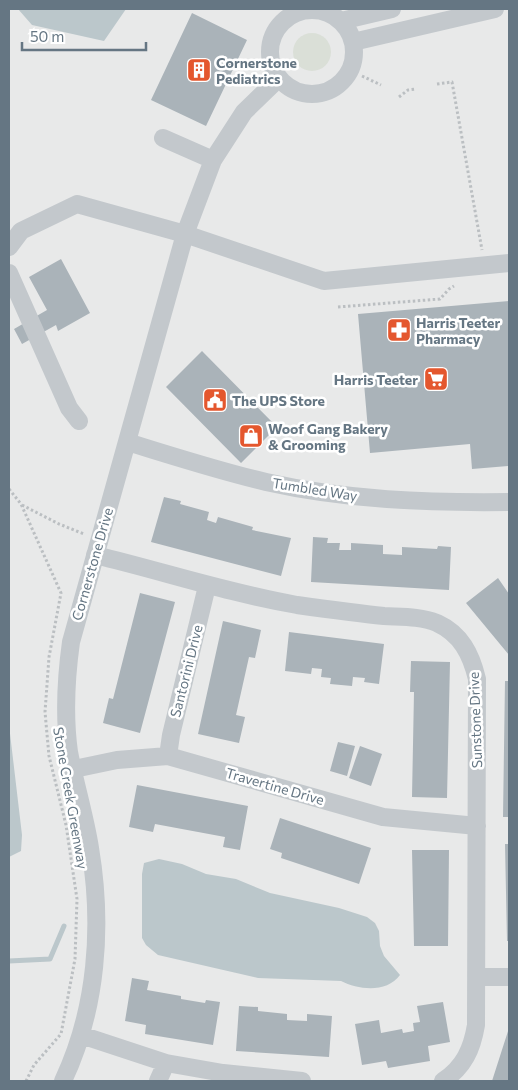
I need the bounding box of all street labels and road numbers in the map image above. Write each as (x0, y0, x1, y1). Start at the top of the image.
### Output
street label: Tumbled Way (271, 474, 359, 504)
street label: Cornerstone Drive (68, 506, 116, 622)
street label: Santorini Drive (166, 623, 206, 719)
street label: Sunstone Drive (465, 672, 485, 768)
street label: Stone Creek Greenway (50, 726, 92, 870)
street label: Travertine Drive (224, 764, 326, 808)

